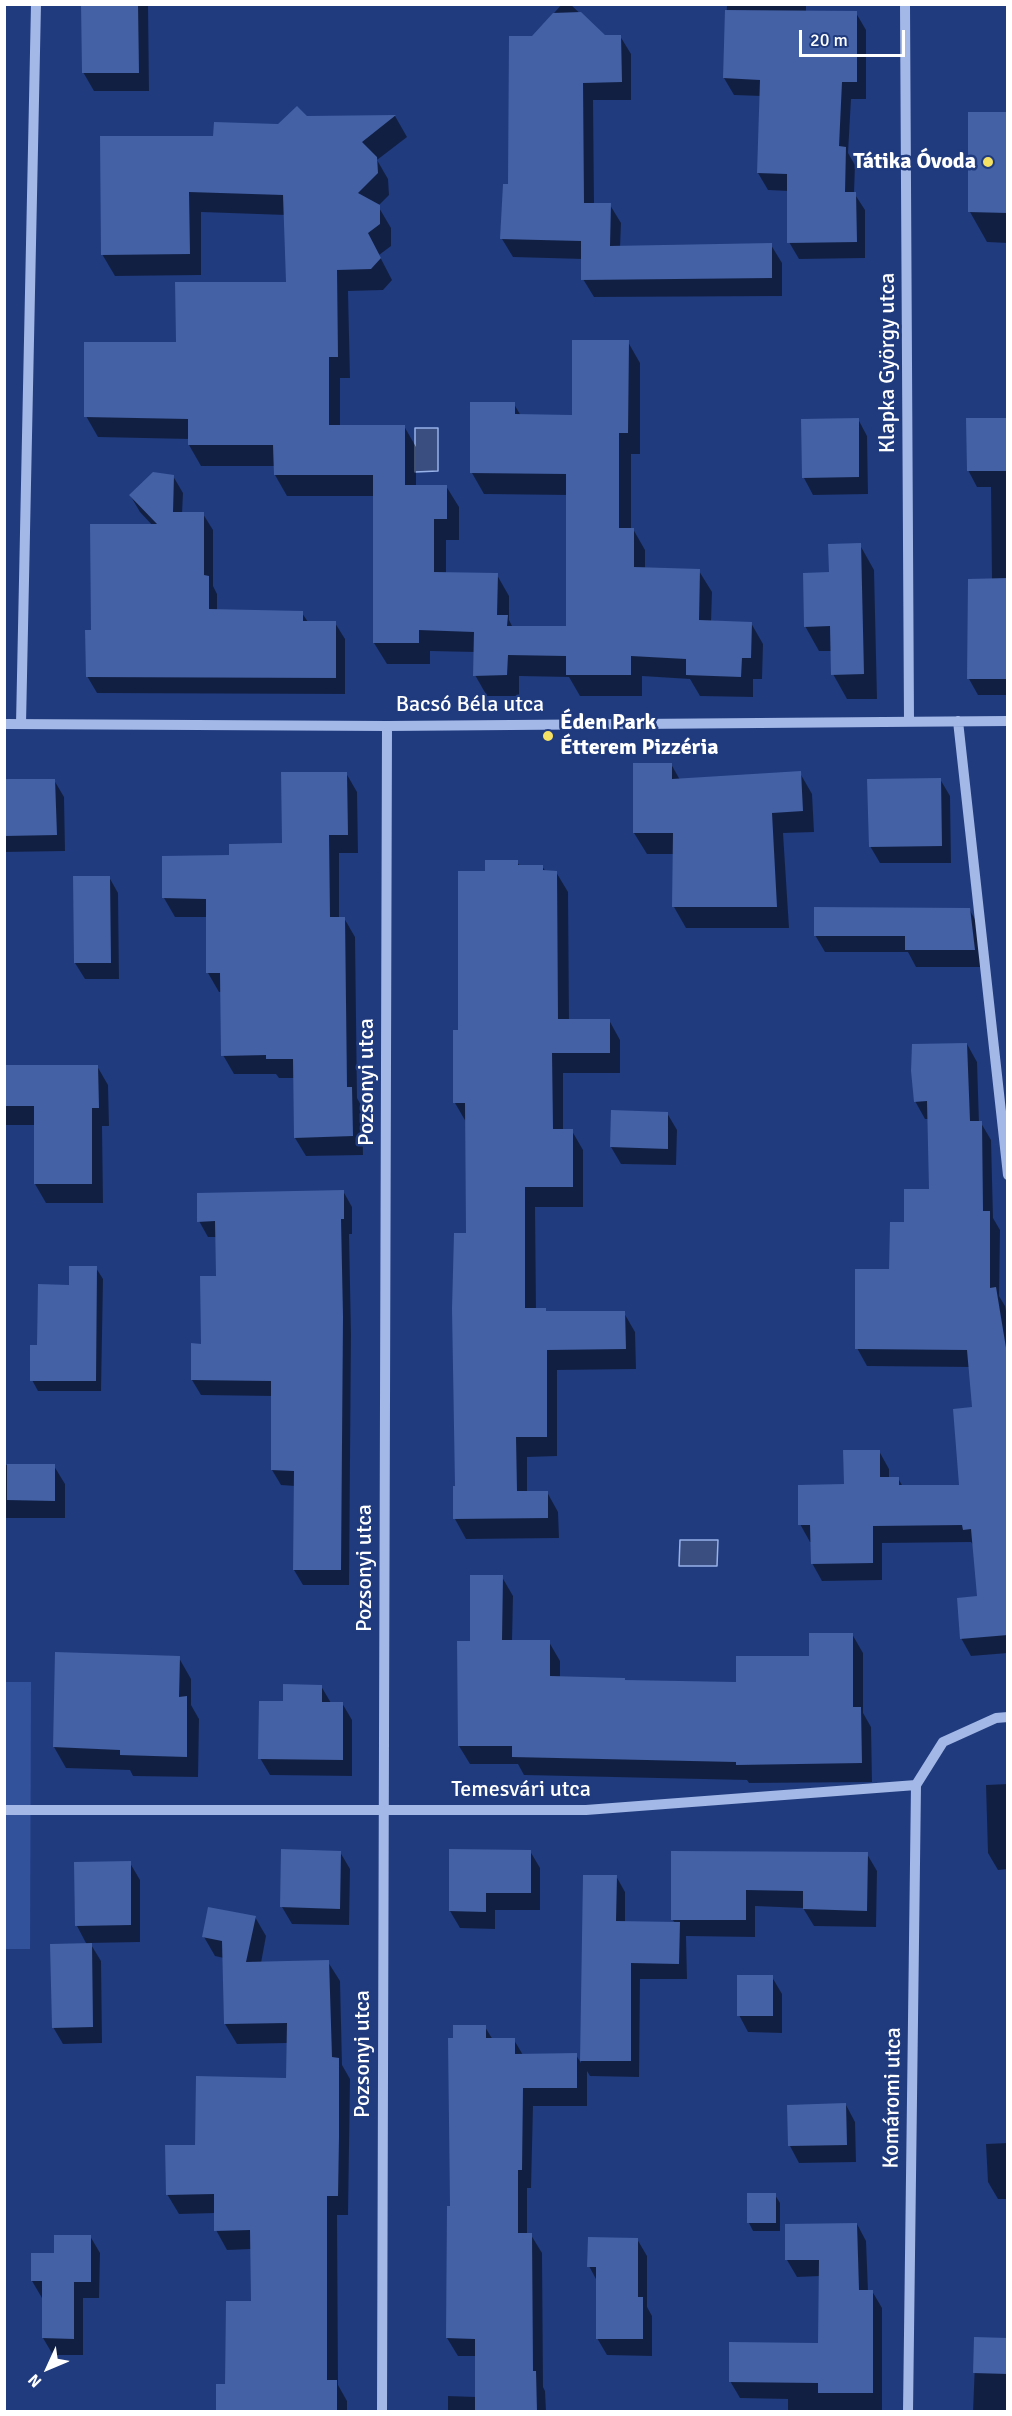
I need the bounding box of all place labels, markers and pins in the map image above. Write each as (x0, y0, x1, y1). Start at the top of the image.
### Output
place label: Tátika Óvoda (853, 149, 976, 175)
marker: Tátika Óvoda (981, 155, 995, 169)
place label: Éden Park Étterem Pizzéria (560, 710, 719, 762)
marker: Éden Park Étterem Pizzéria (541, 729, 555, 743)

